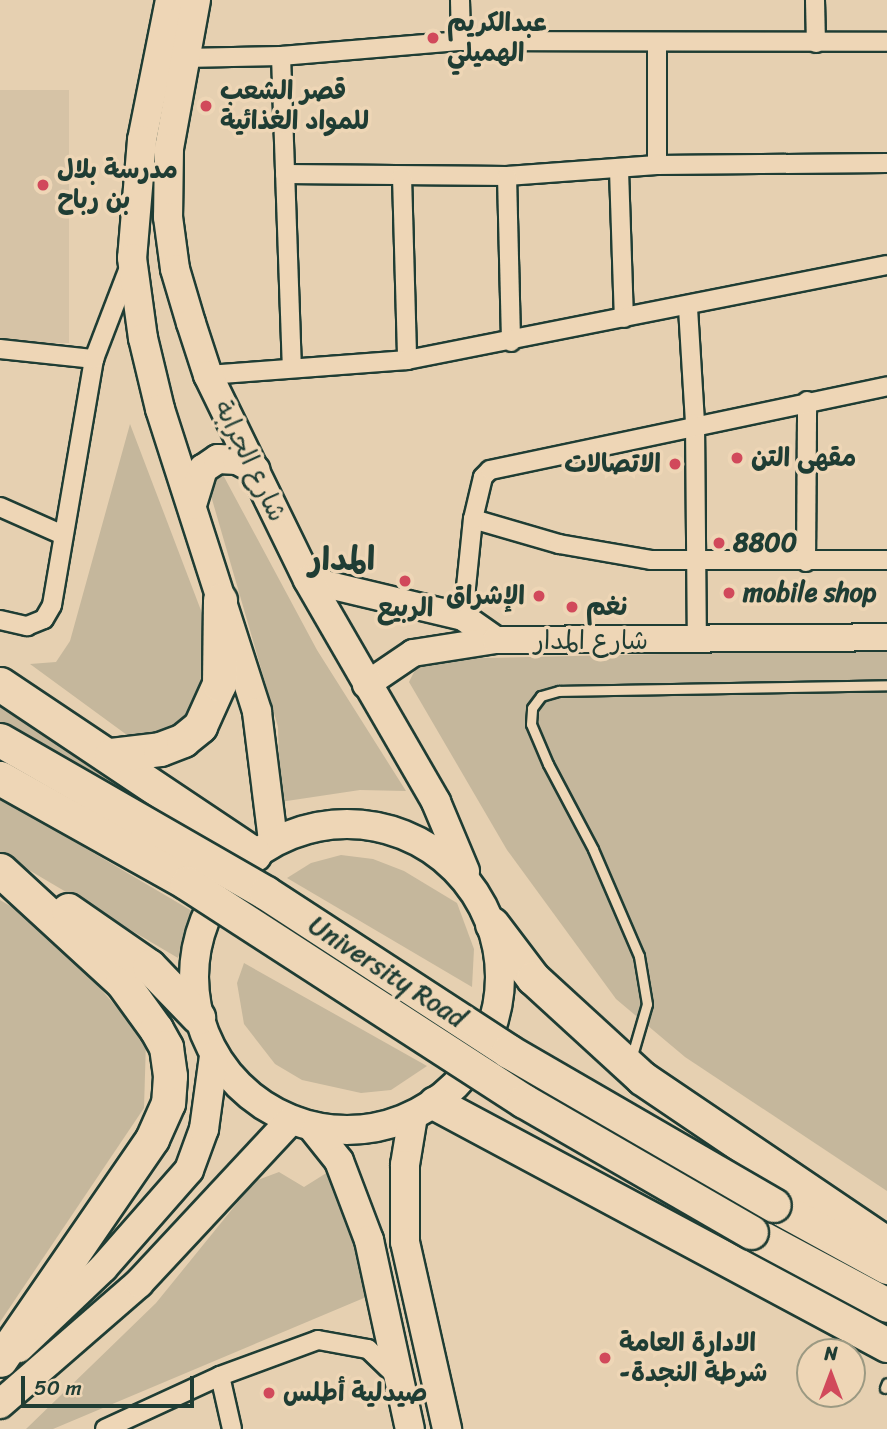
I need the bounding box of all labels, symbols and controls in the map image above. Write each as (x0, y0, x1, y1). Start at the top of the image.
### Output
place label: عبدالكريم الهميلي (447, 7, 547, 68)
marker: عبدالكريم الهميلي (425, 30, 441, 46)
place label: قصر الشعب للمواد الغذائية (220, 75, 369, 136)
marker: قصر الشعب للمواد الغذائية (198, 98, 214, 114)
place label: مدرسة بلال بن رباح (57, 154, 178, 216)
marker: مدرسة بلال بن رباح (35, 177, 51, 193)
street label: شارع الجرابة (207, 395, 293, 527)
place label: مقهى التن (751, 442, 856, 474)
place label: الاتصالات (564, 448, 661, 480)
marker: مقهى التن (729, 450, 745, 466)
marker: الاتصالات (667, 456, 683, 472)
place label: 8800 (733, 527, 797, 559)
marker: 8800 (711, 535, 727, 551)
district label: المدار (309, 540, 375, 580)
marker: الربيع (397, 573, 413, 589)
place label: mobile shop (743, 577, 876, 609)
place label: الإشراق (446, 580, 525, 612)
marker: mobile shop (721, 585, 737, 601)
marker: الإشراق (531, 588, 547, 604)
place label: نغم (586, 591, 628, 623)
place label: الربيع (377, 592, 433, 624)
marker: نغم (564, 599, 580, 615)
street label: شارع المدار (534, 625, 648, 657)
street label: University Road (303, 910, 471, 1034)
place label: الادارة العامة -شرطة النجدة (619, 1327, 767, 1388)
text: N (824, 1337, 838, 1370)
north arrow (796, 1338, 866, 1408)
marker: الادارة العامة -شرطة النجدة (597, 1350, 613, 1366)
scale bar (24, 1362, 198, 1406)
text: 50 m (34, 1369, 82, 1407)
place label: صيدلية أطلس (283, 1377, 427, 1409)
marker: صيدلية أطلس (261, 1385, 277, 1401)

